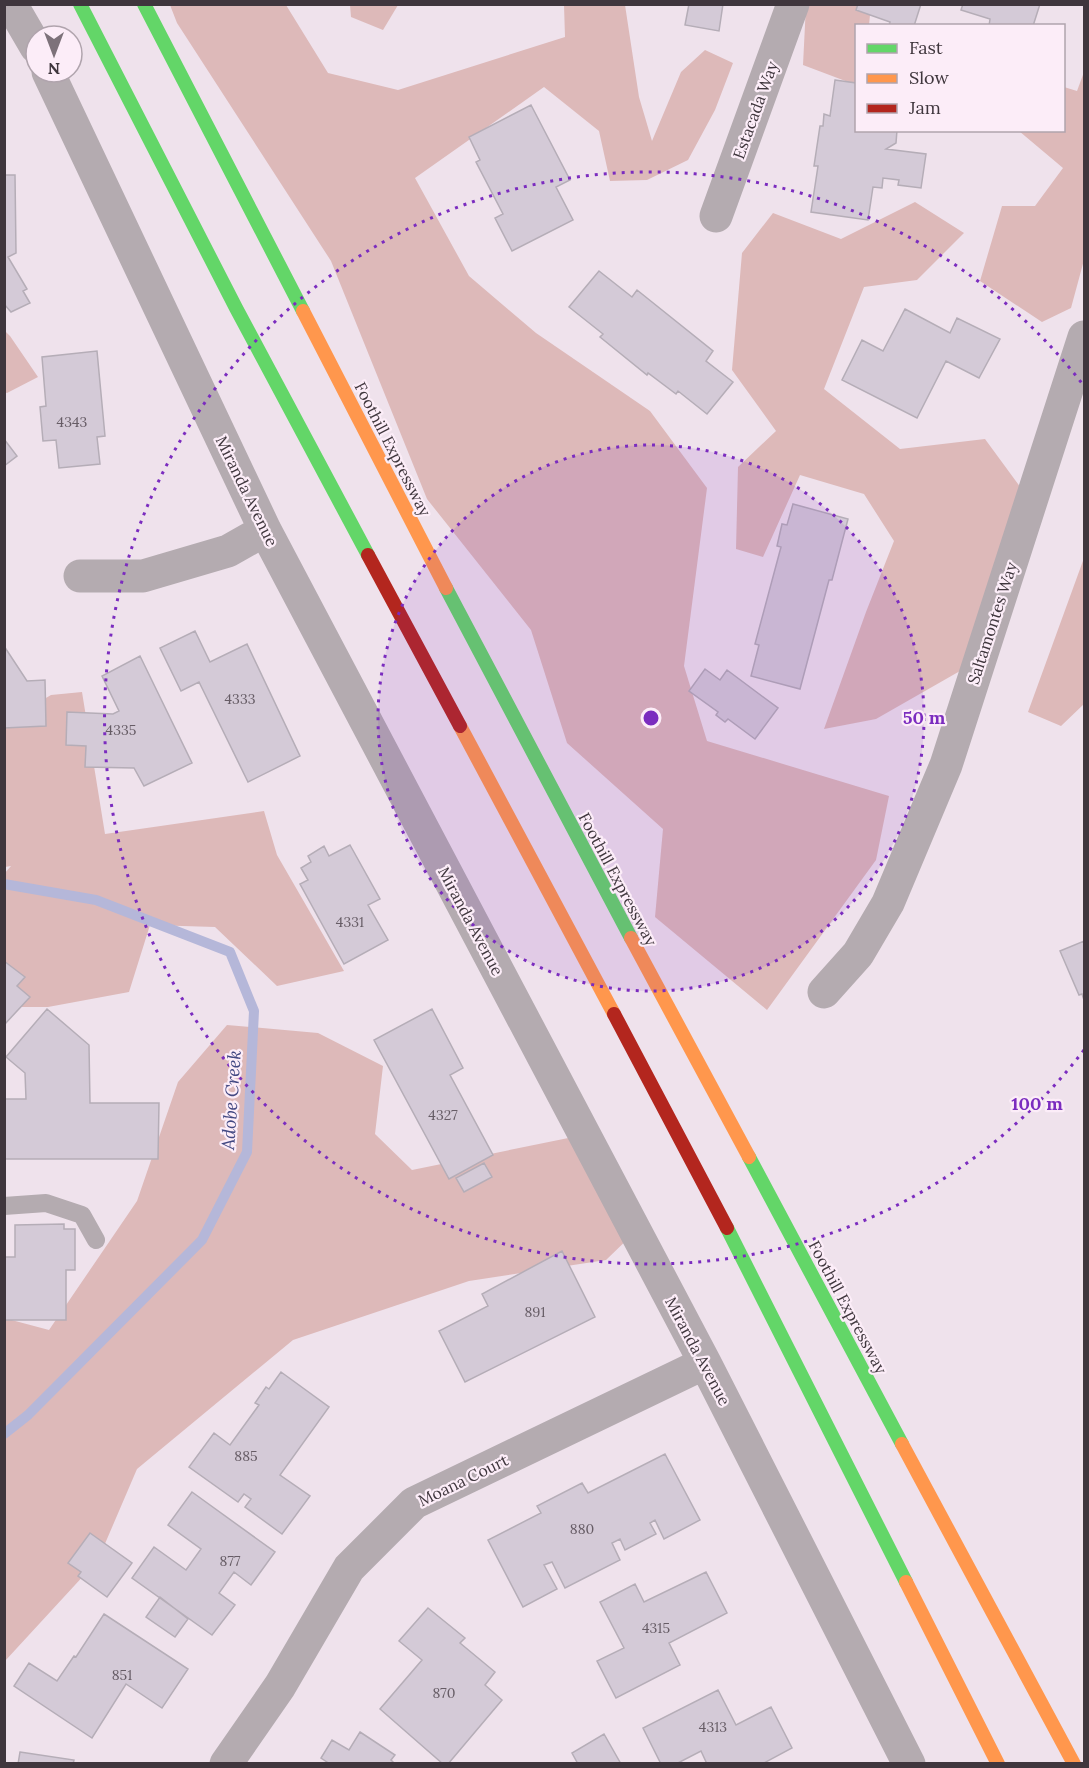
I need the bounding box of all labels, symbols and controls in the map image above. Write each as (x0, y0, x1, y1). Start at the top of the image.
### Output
north arrow (24, 24, 84, 84)
legend (855, 24, 1065, 132)
text: Fast (909, 36, 943, 59)
street label: Estacada Way (728, 58, 782, 162)
text: N (48, 59, 60, 79)
text: Slow (909, 66, 949, 89)
text: Jam (908, 96, 941, 119)
street label: Foothill Expressway (351, 379, 436, 520)
house number: 4343 (57, 413, 88, 431)
street label: Miranda Avenue (212, 433, 282, 550)
street label: Saltamontes Way (963, 559, 1021, 687)
house number: 4333 (225, 690, 256, 708)
text: 50 m (903, 706, 946, 729)
centre of rings (641, 708, 661, 728)
house number: 4335 (106, 721, 136, 739)
street label: Foothill Expressway (574, 809, 662, 949)
street label: Miranda Avenue (434, 863, 508, 979)
house number: 4331 (336, 913, 364, 931)
water label: Adobe Creek (216, 1049, 246, 1152)
text: 100 m (1011, 1092, 1063, 1115)
house number: 4327 (428, 1106, 458, 1124)
street label: Foothill Expressway (804, 1237, 892, 1377)
street label: Miranda Avenue (661, 1293, 735, 1409)
house number: 891 (525, 1303, 545, 1321)
house number: 885 (234, 1447, 258, 1465)
street label: Moana Court (415, 1449, 512, 1510)
house number: 880 (570, 1520, 594, 1538)
house number: 877 (220, 1552, 241, 1570)
house number: 4315 (642, 1619, 670, 1637)
house number: 851 (112, 1666, 132, 1684)
house number: 870 (432, 1684, 456, 1702)
house number: 4313 (699, 1718, 727, 1736)

